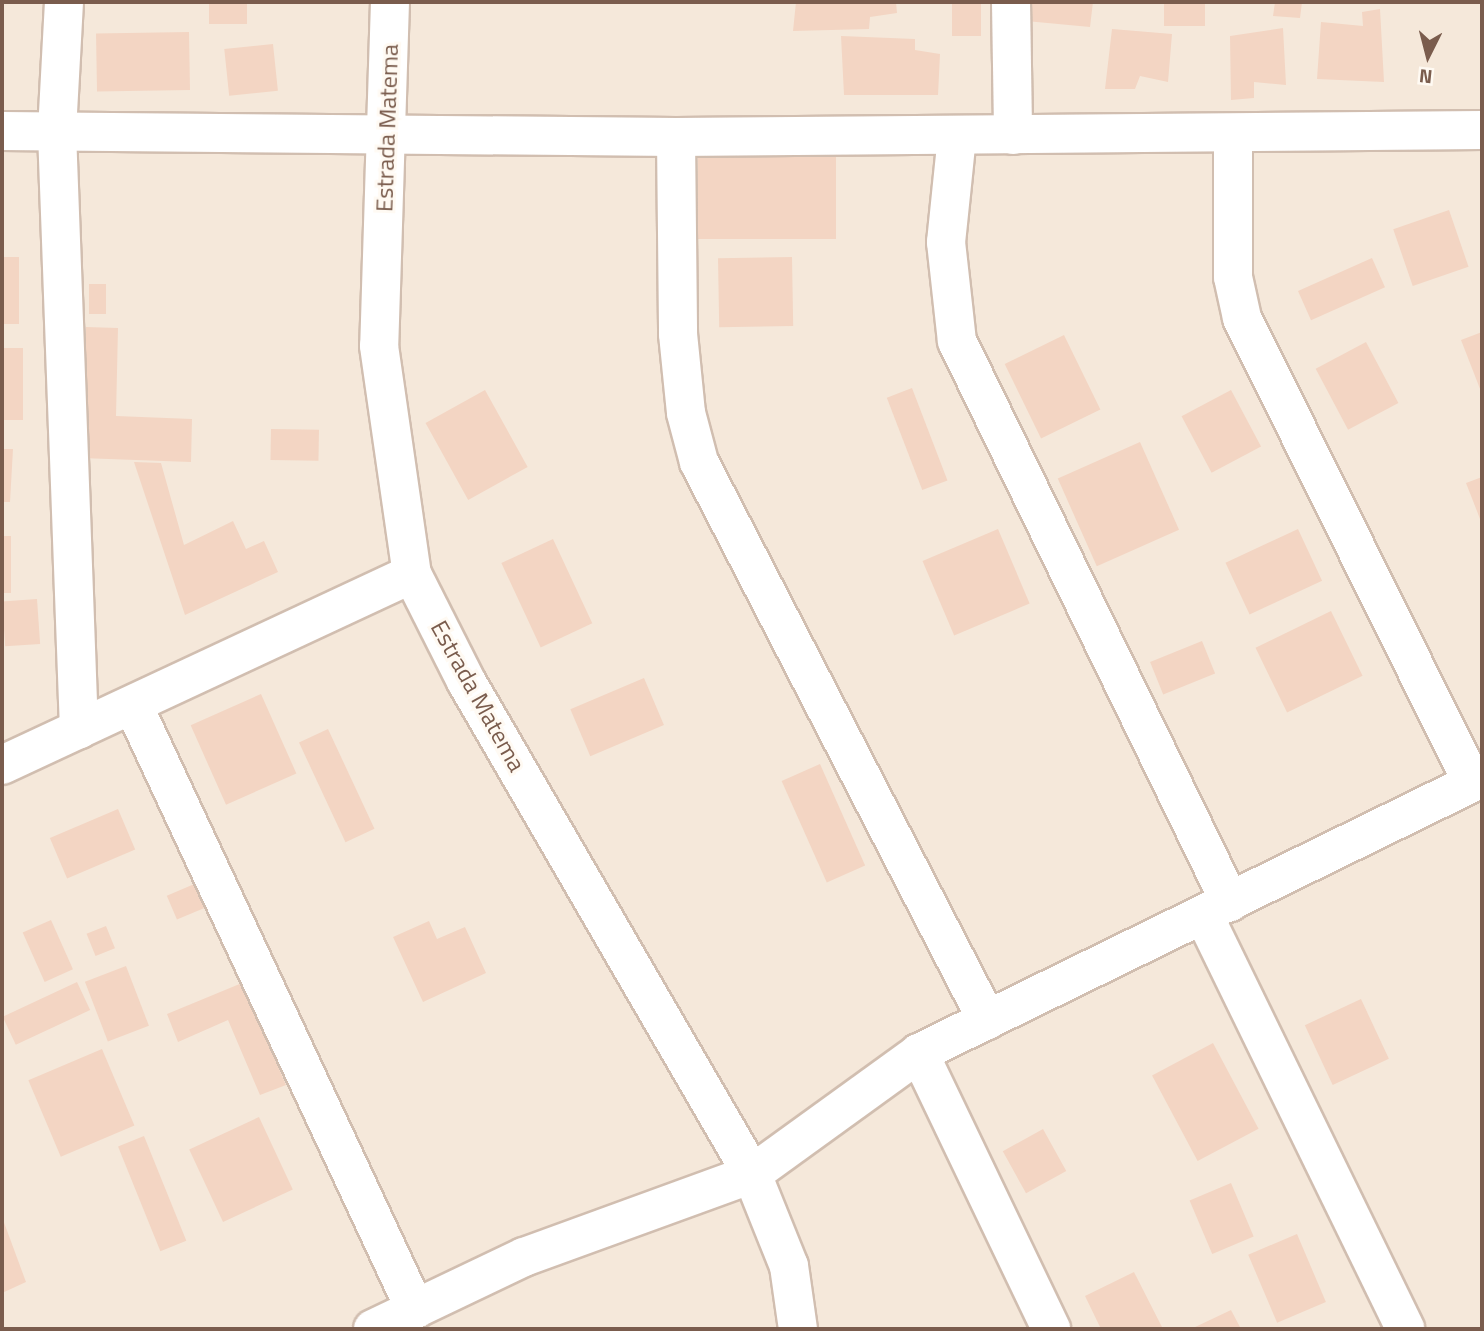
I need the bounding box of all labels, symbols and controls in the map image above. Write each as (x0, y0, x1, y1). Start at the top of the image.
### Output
north arrow (1393, 21, 1463, 91)
street label: Estrada Matema (370, 44, 404, 212)
text: N (1418, 62, 1434, 92)
street label: Estrada Matema (425, 616, 531, 776)

